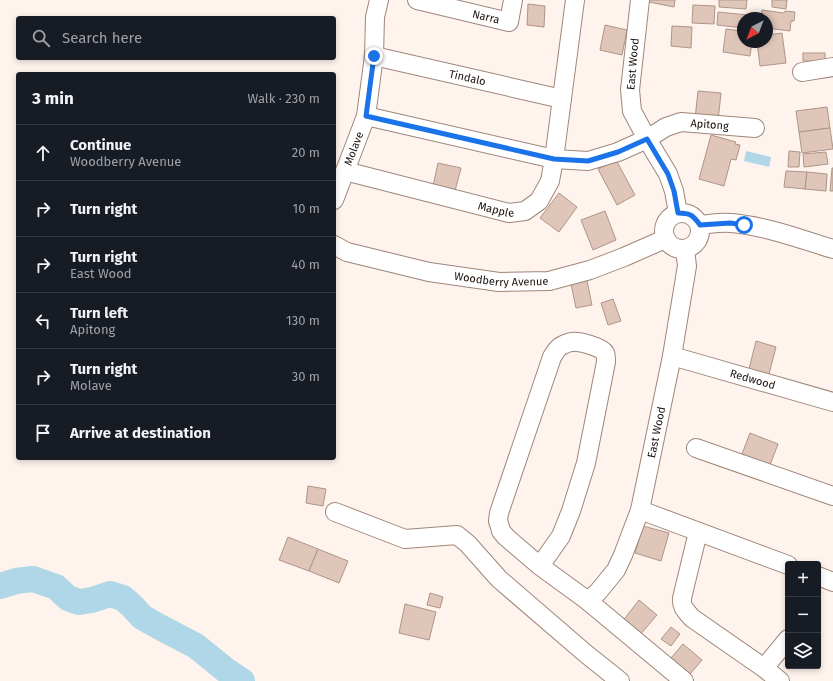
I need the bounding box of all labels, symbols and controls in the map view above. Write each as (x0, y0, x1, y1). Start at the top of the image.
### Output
street label: Narra (471, 7, 501, 26)
north arrow (737, 12, 773, 48)
search box (16, 16, 336, 60)
icon: search (30, 27, 52, 49)
text: Search here (62, 29, 142, 47)
street label: East Wood (624, 38, 642, 90)
route end (365, 47, 383, 65)
street label: Tindalo (448, 67, 487, 88)
text: 3 min (32, 88, 74, 109)
text: Walk · 230 m (248, 91, 320, 106)
street label: Apitong (690, 116, 730, 132)
street label: Molave (341, 130, 366, 167)
text: Continue (70, 136, 131, 154)
icon: ahead (32, 142, 54, 164)
text: 20 m (292, 145, 320, 160)
text: Woodberry Avenue (70, 154, 181, 169)
icon: right (32, 198, 54, 220)
street label: Mapple (477, 199, 515, 220)
text: Turn right (70, 200, 137, 218)
text: 10 m (293, 201, 320, 216)
route start (735, 216, 753, 234)
text: Turn right (70, 248, 137, 266)
icon: right (32, 254, 54, 276)
text: 40 m (291, 257, 320, 272)
text: East Wood (70, 266, 132, 281)
street label: Woodberry Avenue (453, 269, 548, 289)
text: Turn left (70, 304, 128, 322)
icon: left (32, 310, 54, 332)
text: 130 m (286, 313, 320, 328)
text: Apitong (70, 322, 115, 337)
text: Turn right (70, 360, 137, 378)
icon: right (32, 366, 54, 388)
street label: Redwood (729, 366, 777, 392)
text: 30 m (292, 369, 320, 384)
text: Molave (70, 378, 112, 393)
street label: East Wood (645, 405, 668, 459)
icon: arrive (32, 422, 54, 444)
text: Arrive at destination (70, 424, 211, 442)
map controls (785, 561, 821, 669)
button: + (785, 561, 821, 597)
button: − (785, 597, 821, 633)
button: layers (785, 633, 821, 669)

